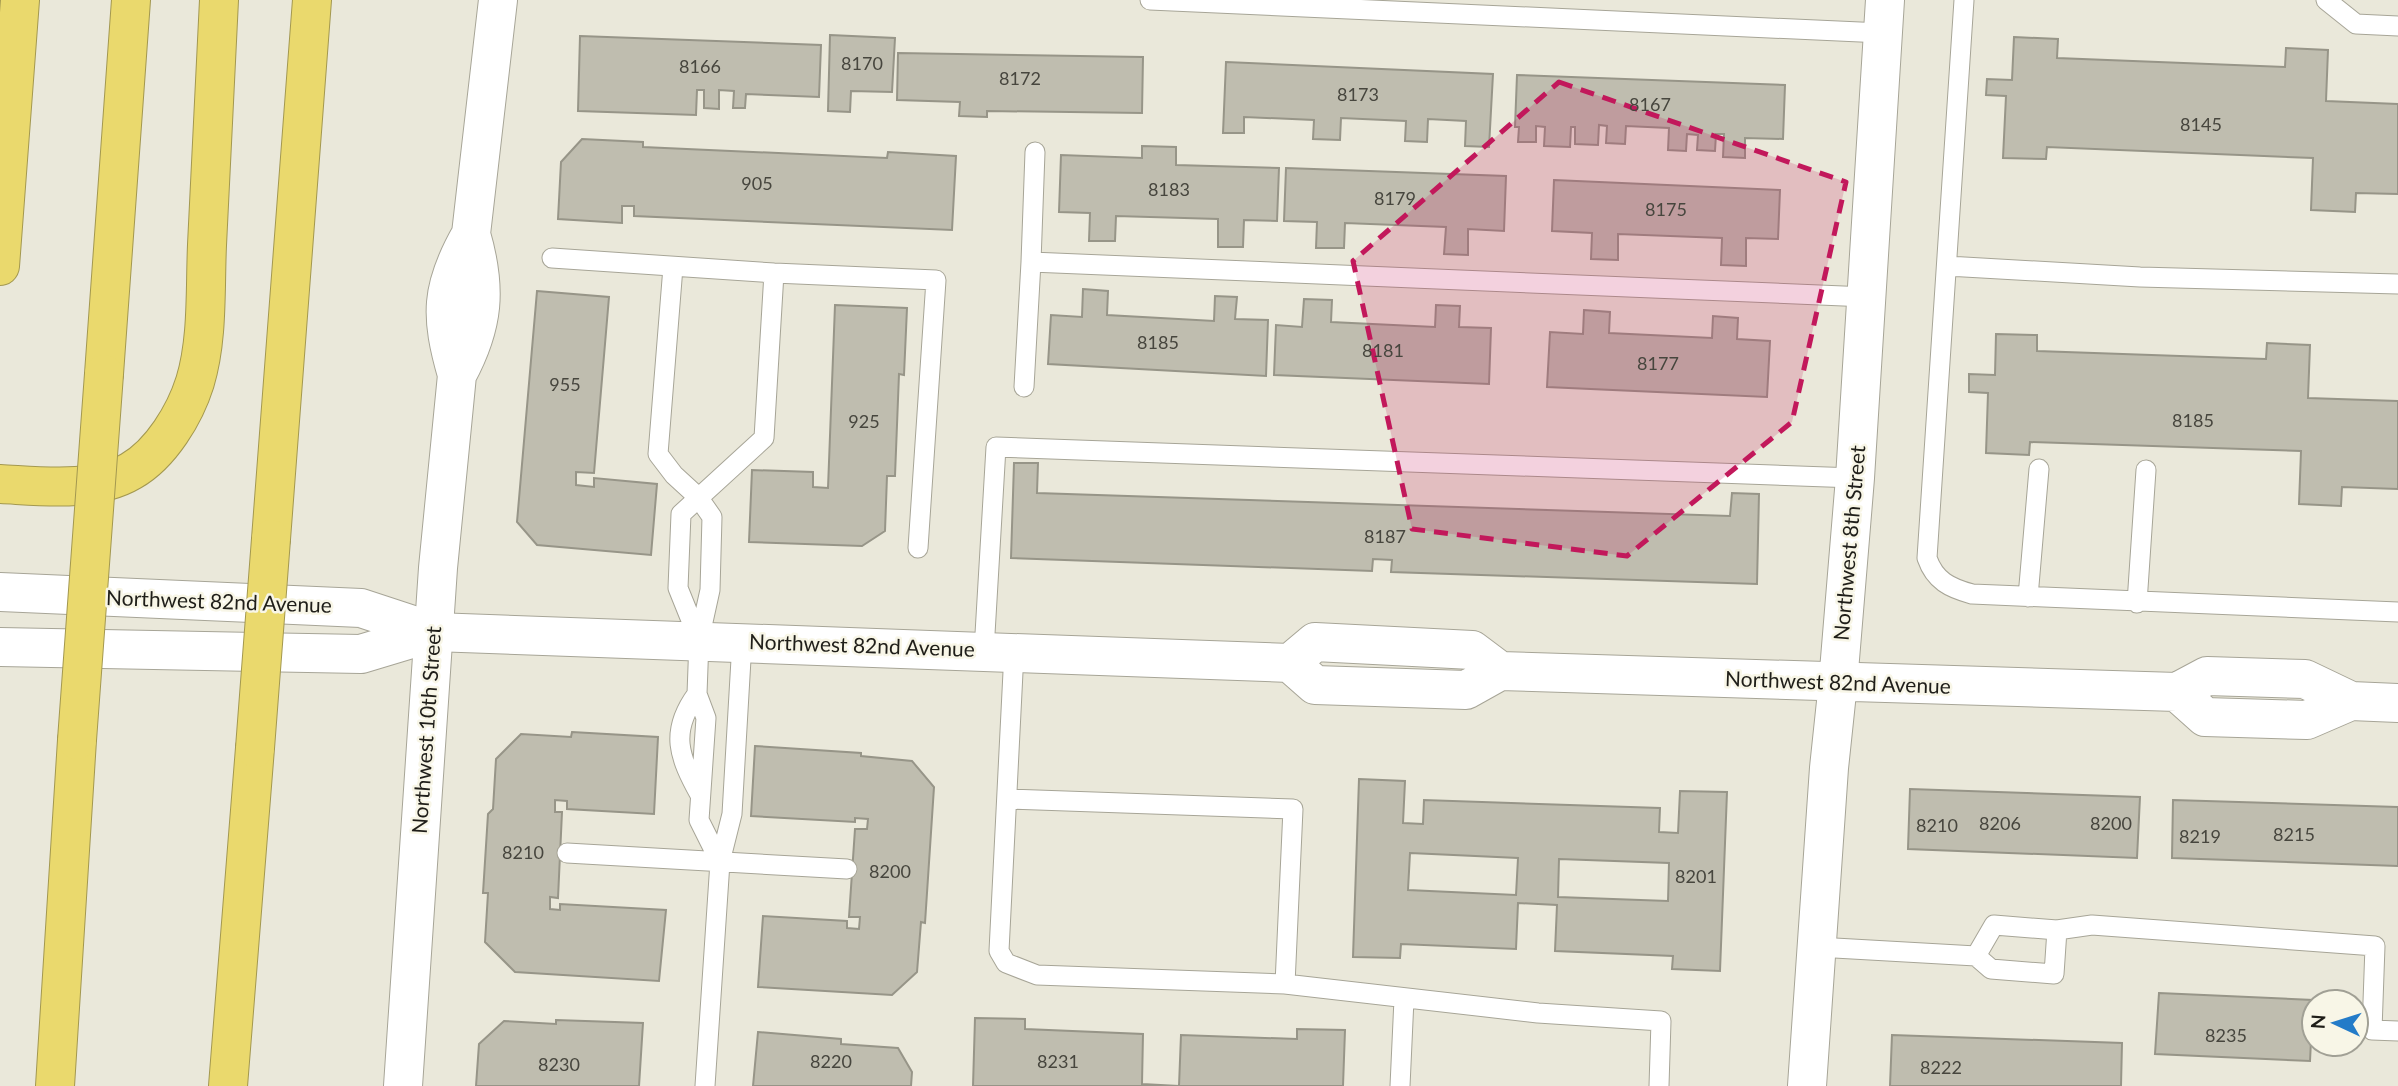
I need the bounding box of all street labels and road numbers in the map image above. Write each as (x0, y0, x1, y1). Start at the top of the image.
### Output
street label: Northwest 8th Street (1828, 444, 1870, 642)
street label: Northwest 82nd Avenue (106, 584, 332, 617)
street label: Northwest 10th Street (406, 625, 445, 835)
street label: Northwest 82nd Avenue (749, 628, 975, 661)
street label: Northwest 82nd Avenue (1725, 665, 1951, 698)

